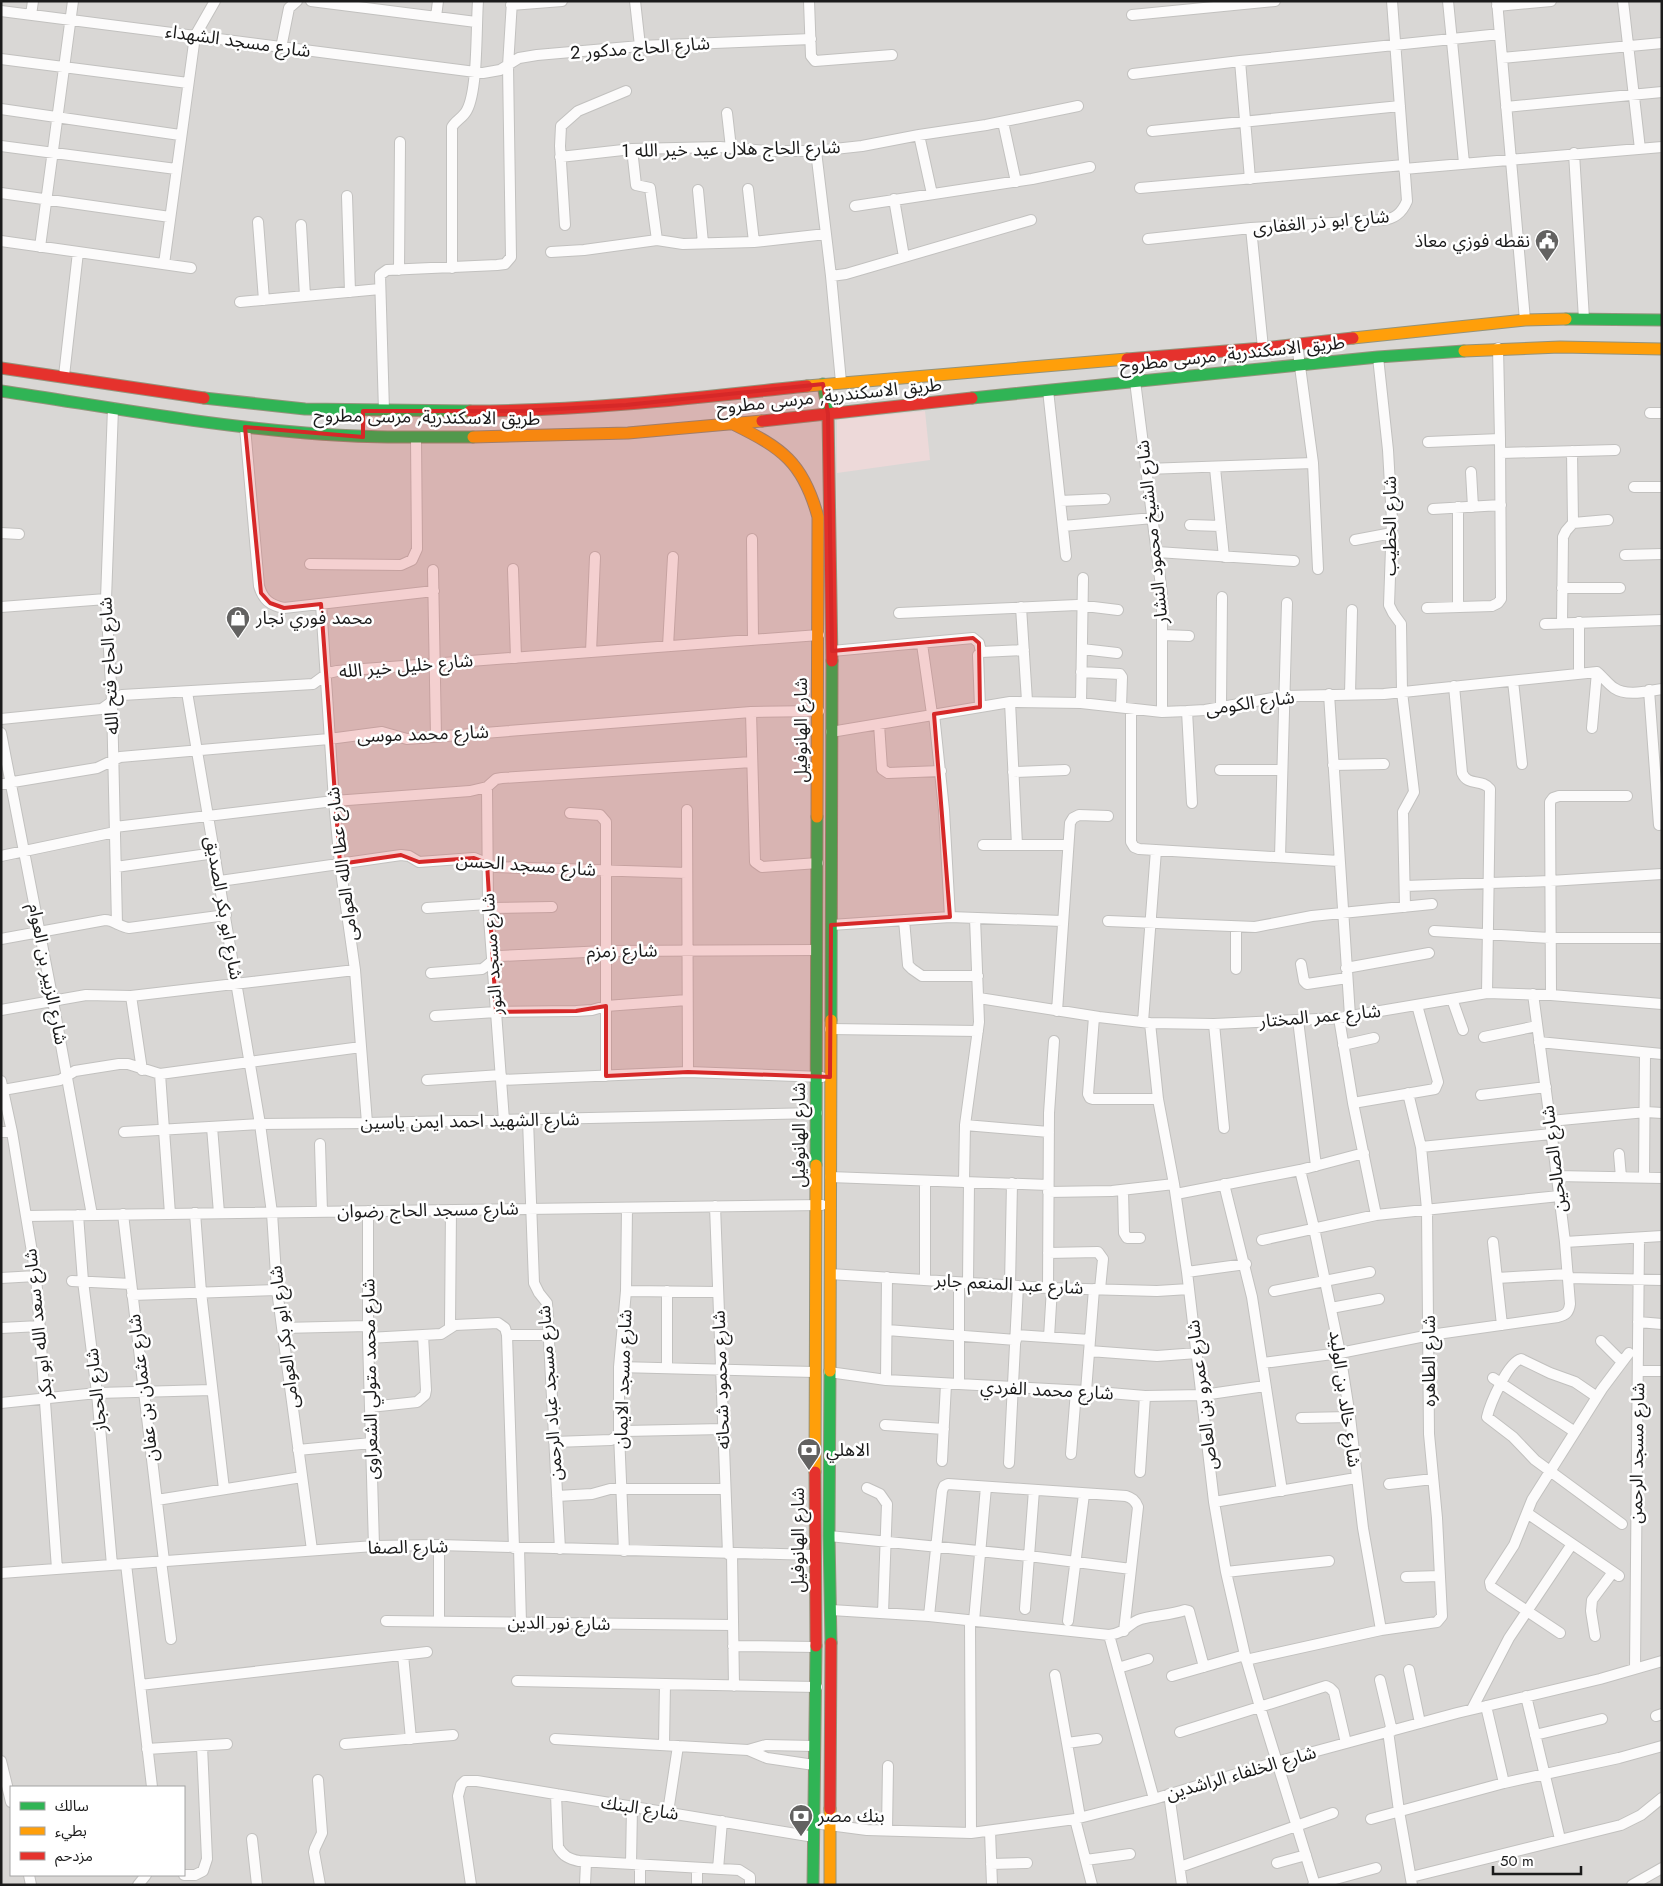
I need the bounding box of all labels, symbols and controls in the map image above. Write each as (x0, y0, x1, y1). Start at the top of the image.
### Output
street label: شارع مسجد الشهداء (164, 18, 312, 65)
street label: شارع الحاج مدكور 2 (569, 30, 711, 67)
street label: شارع الحاج هلال عيد خير الله 1 (621, 134, 841, 165)
street label: شارع ابو ذر الغفارى (1252, 203, 1390, 242)
place label: نقطه فوزي معاذ (1414, 228, 1530, 254)
public building icon: نقطه فوزي معاذ (1534, 228, 1560, 262)
street label: طريق الاسكندرية, مرسى مطروح (1118, 329, 1346, 379)
street label: طريق الاسكندرية, مرسى مطروح (715, 371, 943, 421)
street label: طريق الاسكندرية, مرسى مطروح (313, 402, 541, 432)
street label: شارع الشيخ محمود النشار (1129, 439, 1176, 626)
street label: شارع الخطيب (1377, 476, 1404, 576)
street label: شارع الحاج فتح الله (92, 596, 127, 736)
shop icon: محمد فوري نجار (225, 605, 251, 639)
place label: محمد فوري نجار (255, 605, 373, 631)
street label: شارع خليل خير الله (338, 647, 474, 686)
street label: شارع الهانوفيل (788, 677, 815, 783)
street label: شارع الكومى (1204, 684, 1296, 723)
street label: شارع محمد موسى (357, 719, 489, 750)
street label: شارع عطا الله العوامى (320, 785, 365, 943)
street label: شارع ابو بكر الصديق (198, 834, 249, 982)
street label: شارع مسجد الحسن (455, 847, 597, 884)
street label: شارع مسجد النور (475, 892, 510, 1017)
street label: شارع الزبير بن العوام (21, 901, 74, 1047)
street label: شارع زمزم (586, 937, 658, 966)
street label: شارع عمر المختار (1257, 998, 1382, 1035)
street label: شارع الهانوفيل (786, 1082, 813, 1188)
street label: شارع الصالحين (1535, 1104, 1574, 1214)
street label: شارع الشهيد احمد ايمن ياسين (360, 1106, 580, 1137)
street label: شارع مسجد الحاج رضوان (337, 1195, 519, 1226)
street label: شارع سعد الله ابو بكر (17, 1247, 60, 1402)
street label: شارع ابو بكر العوامى (262, 1264, 307, 1410)
street label: شارع عبد المنعم جابر (933, 1267, 1084, 1302)
street label: شارع محمد متولي الشعراوى (355, 1278, 386, 1480)
street label: شارع مسجد عباد الرحمن (531, 1304, 570, 1482)
street label: شارع مسجد الايمان (608, 1309, 639, 1449)
street label: شارع محمود شحاته (706, 1310, 737, 1450)
street label: شارع عثمان بن عفان (121, 1313, 166, 1463)
street label: شارع الطاهره (1416, 1315, 1443, 1407)
street label: شارع عمرو بن العاص (1180, 1318, 1225, 1472)
street label: شارع خالد بن الوليد (1322, 1329, 1367, 1469)
street label: شارع الحجاز (79, 1347, 114, 1434)
street label: شارع محمد الفردي (980, 1374, 1114, 1407)
street label: شارع مسجد الرحمن (1623, 1382, 1652, 1524)
bank icon: الاهلي (796, 1437, 822, 1471)
place label: الاهلي (826, 1437, 870, 1463)
street label: شارع الهانوفيل (785, 1487, 812, 1593)
street label: شارع الصفا (367, 1533, 449, 1562)
street label: شارع نور الدين (507, 1609, 611, 1638)
street label: شارع الخلفاء الراشدين (1163, 1739, 1320, 1808)
legend (10, 1786, 185, 1876)
street label: شارع البنك (599, 1789, 681, 1828)
text: سالك (55, 1795, 89, 1817)
bank icon: بنك مصر (788, 1803, 814, 1837)
place label: بنك مصر (817, 1803, 885, 1829)
text: بطيء (55, 1820, 87, 1842)
scale bar (1493, 1844, 1580, 1876)
text: مزدحم (55, 1845, 93, 1867)
text: 50 m (1500, 1850, 1534, 1872)

